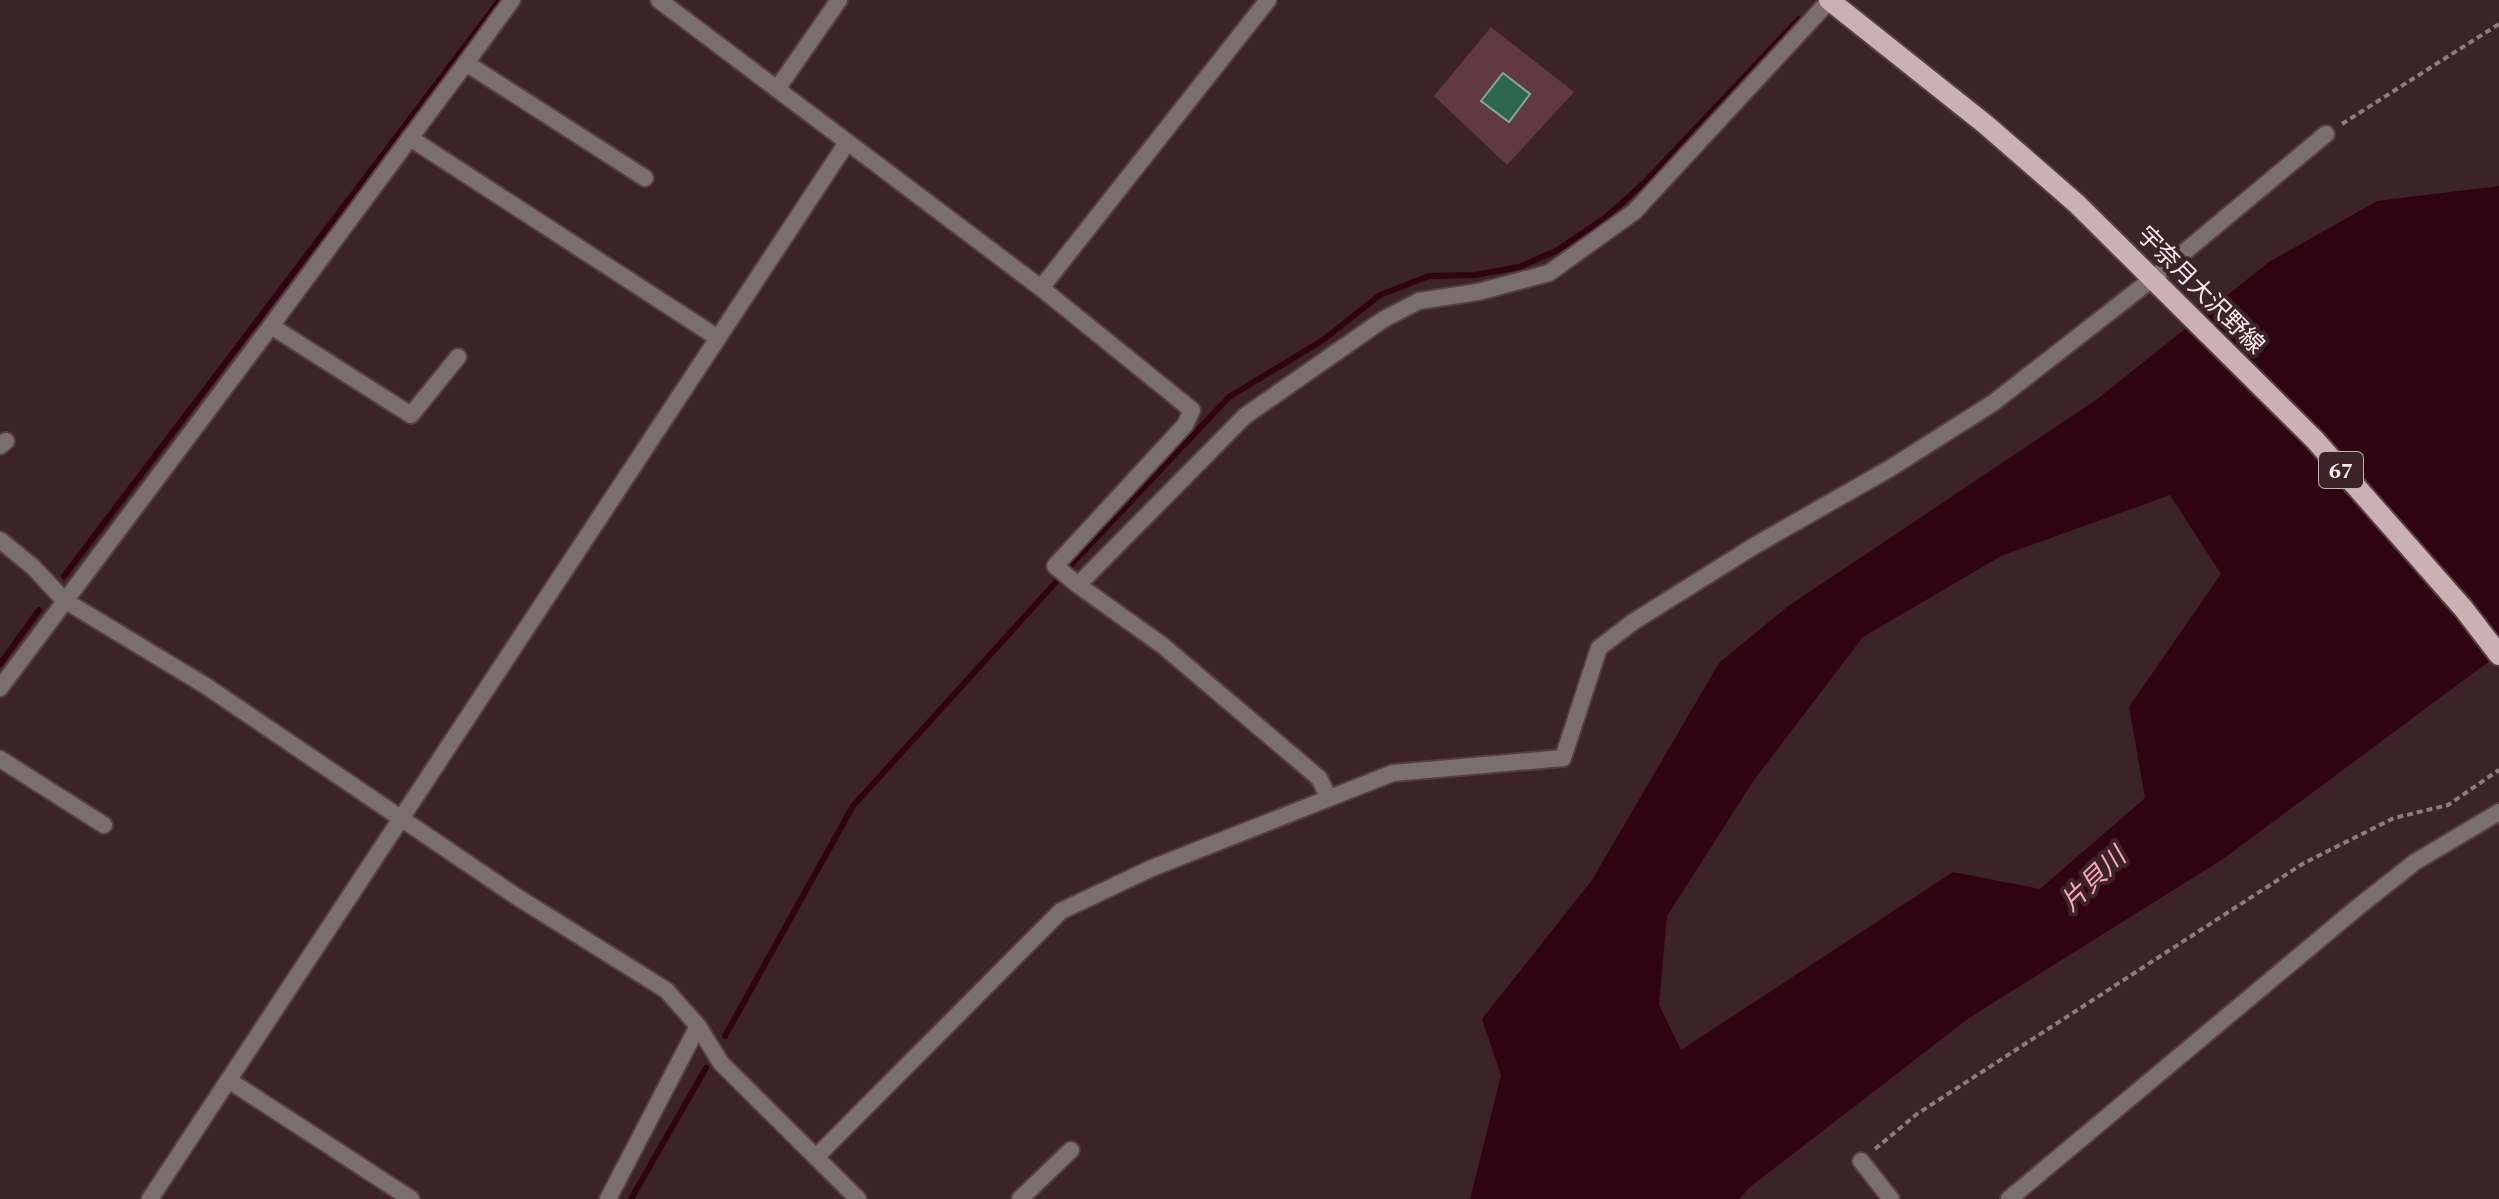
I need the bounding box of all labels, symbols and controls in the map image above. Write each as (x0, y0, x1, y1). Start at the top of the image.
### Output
street label: 宇奈月大沢野線 (2128, 219, 2272, 363)
road number: 67 (2319, 452, 2363, 488)
water label: 片貝川 (2052, 836, 2138, 921)

